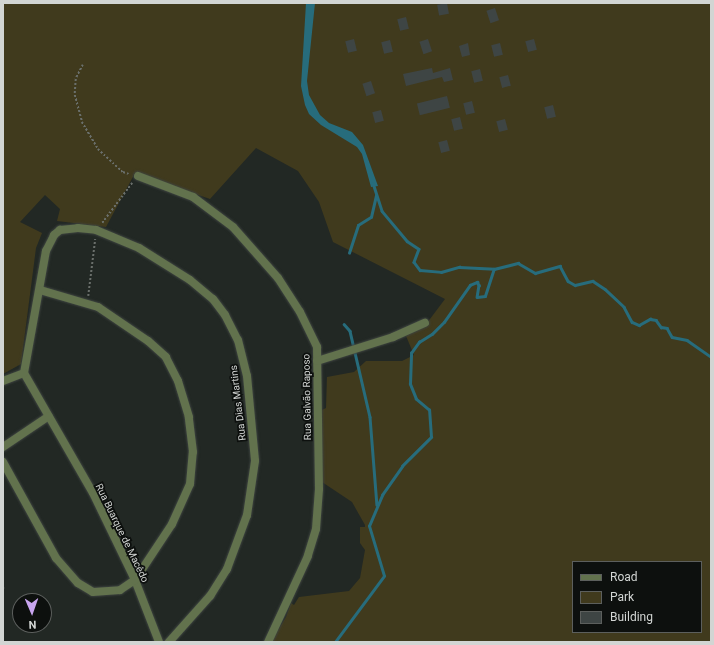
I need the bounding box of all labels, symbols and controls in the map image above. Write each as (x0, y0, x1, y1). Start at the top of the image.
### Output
street label: Rua Galvão Raposo (300, 354, 314, 440)
street label: Rua Dias Martins (227, 365, 249, 441)
street label: Rua Buarque de Macêdo (93, 482, 151, 584)
legend (572, 561, 702, 633)
text: Road (610, 570, 638, 584)
text: Park (610, 590, 634, 604)
north arrow (12, 593, 52, 633)
text: Building (610, 610, 653, 624)
text: N (28, 618, 37, 631)

